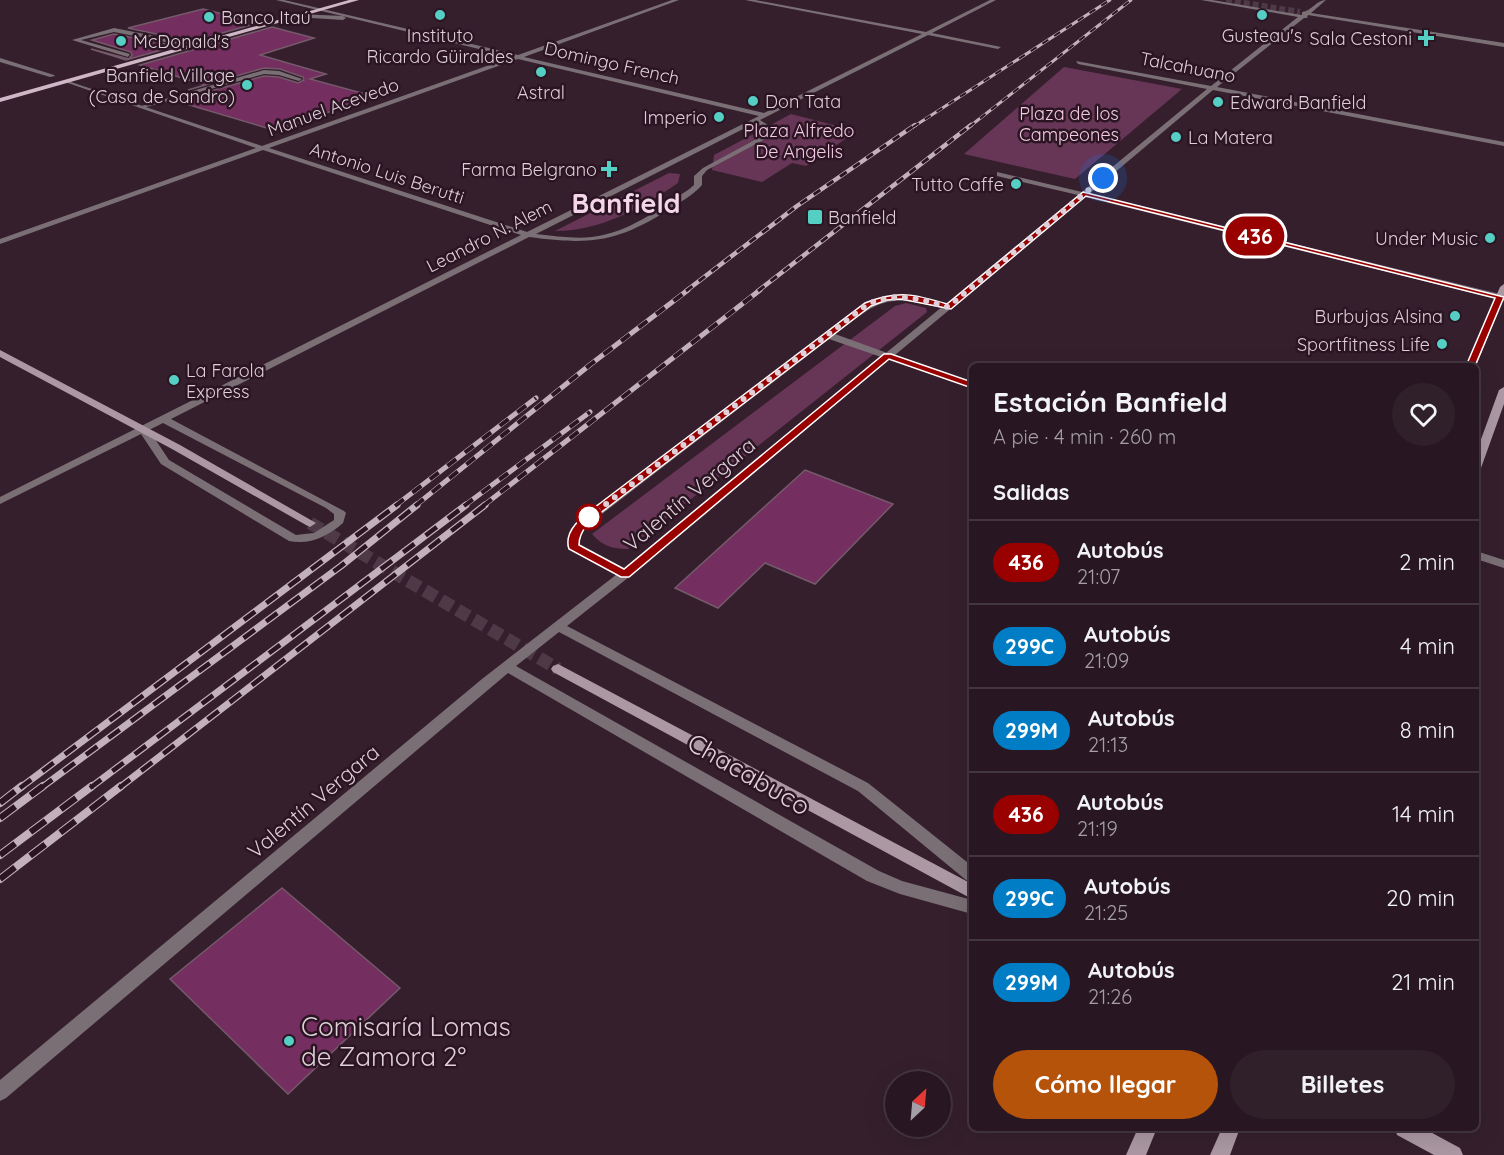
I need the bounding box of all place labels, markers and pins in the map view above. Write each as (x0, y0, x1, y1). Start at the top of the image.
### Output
place label: Banco Itaú (221, 6, 311, 29)
marker: Instituto Ricardo Güiraldes (433, 8, 447, 22)
marker: Gusteau's (1255, 8, 1269, 22)
marker: Banco Itaú (202, 10, 216, 24)
place label: Instituto Ricardo Güiraldes (366, 24, 514, 68)
place label: Gusteau's (1222, 24, 1302, 47)
place label: Sala Cestoni (1310, 27, 1412, 50)
marker: Sala Cestoni (1417, 29, 1435, 47)
place label: McDonald's (133, 30, 229, 53)
marker: McDonald's (114, 34, 128, 48)
place label: Banfield Village (Casa de Sandro) (89, 64, 235, 108)
marker: Astral (534, 65, 548, 79)
marker: Banfield Village (Casa de Sandro) (240, 78, 254, 92)
place label: Astral (517, 81, 565, 104)
place label: Don Tata (765, 90, 841, 113)
place label: Edward Banfield (1230, 91, 1366, 114)
marker: Don Tata (746, 94, 760, 108)
marker: Edward Banfield (1211, 95, 1225, 109)
place label: Imperio (643, 106, 707, 129)
marker: Imperio (712, 110, 726, 124)
place label: La Matera (1188, 126, 1273, 149)
marker: La Matera (1169, 130, 1183, 144)
place label: Farma Belgrano (461, 158, 597, 181)
marker: Farma Belgrano (602, 162, 616, 176)
place label: Tutto Caffe (911, 173, 1004, 196)
marker: Tutto Caffe (1009, 177, 1023, 191)
place label: Banfield (828, 206, 896, 229)
marker: Banfield (806, 208, 824, 226)
place label: Under Music (1375, 227, 1478, 250)
marker: Under Music (1483, 231, 1497, 245)
place label: Burbujas Alsina (1314, 305, 1443, 328)
marker: Burbujas Alsina (1448, 309, 1462, 323)
place label: Sportfitness Life (1297, 333, 1430, 356)
marker: Sportfitness Life (1435, 337, 1449, 351)
place label: La Farola Express (186, 359, 265, 403)
marker: La Farola Express (167, 373, 181, 387)
unlabelled marker (576, 504, 602, 530)
place label: Comisaría Lomas de Zamora 2° (301, 1010, 511, 1073)
marker: Comisaría Lomas de Zamora 2° (282, 1034, 296, 1048)

